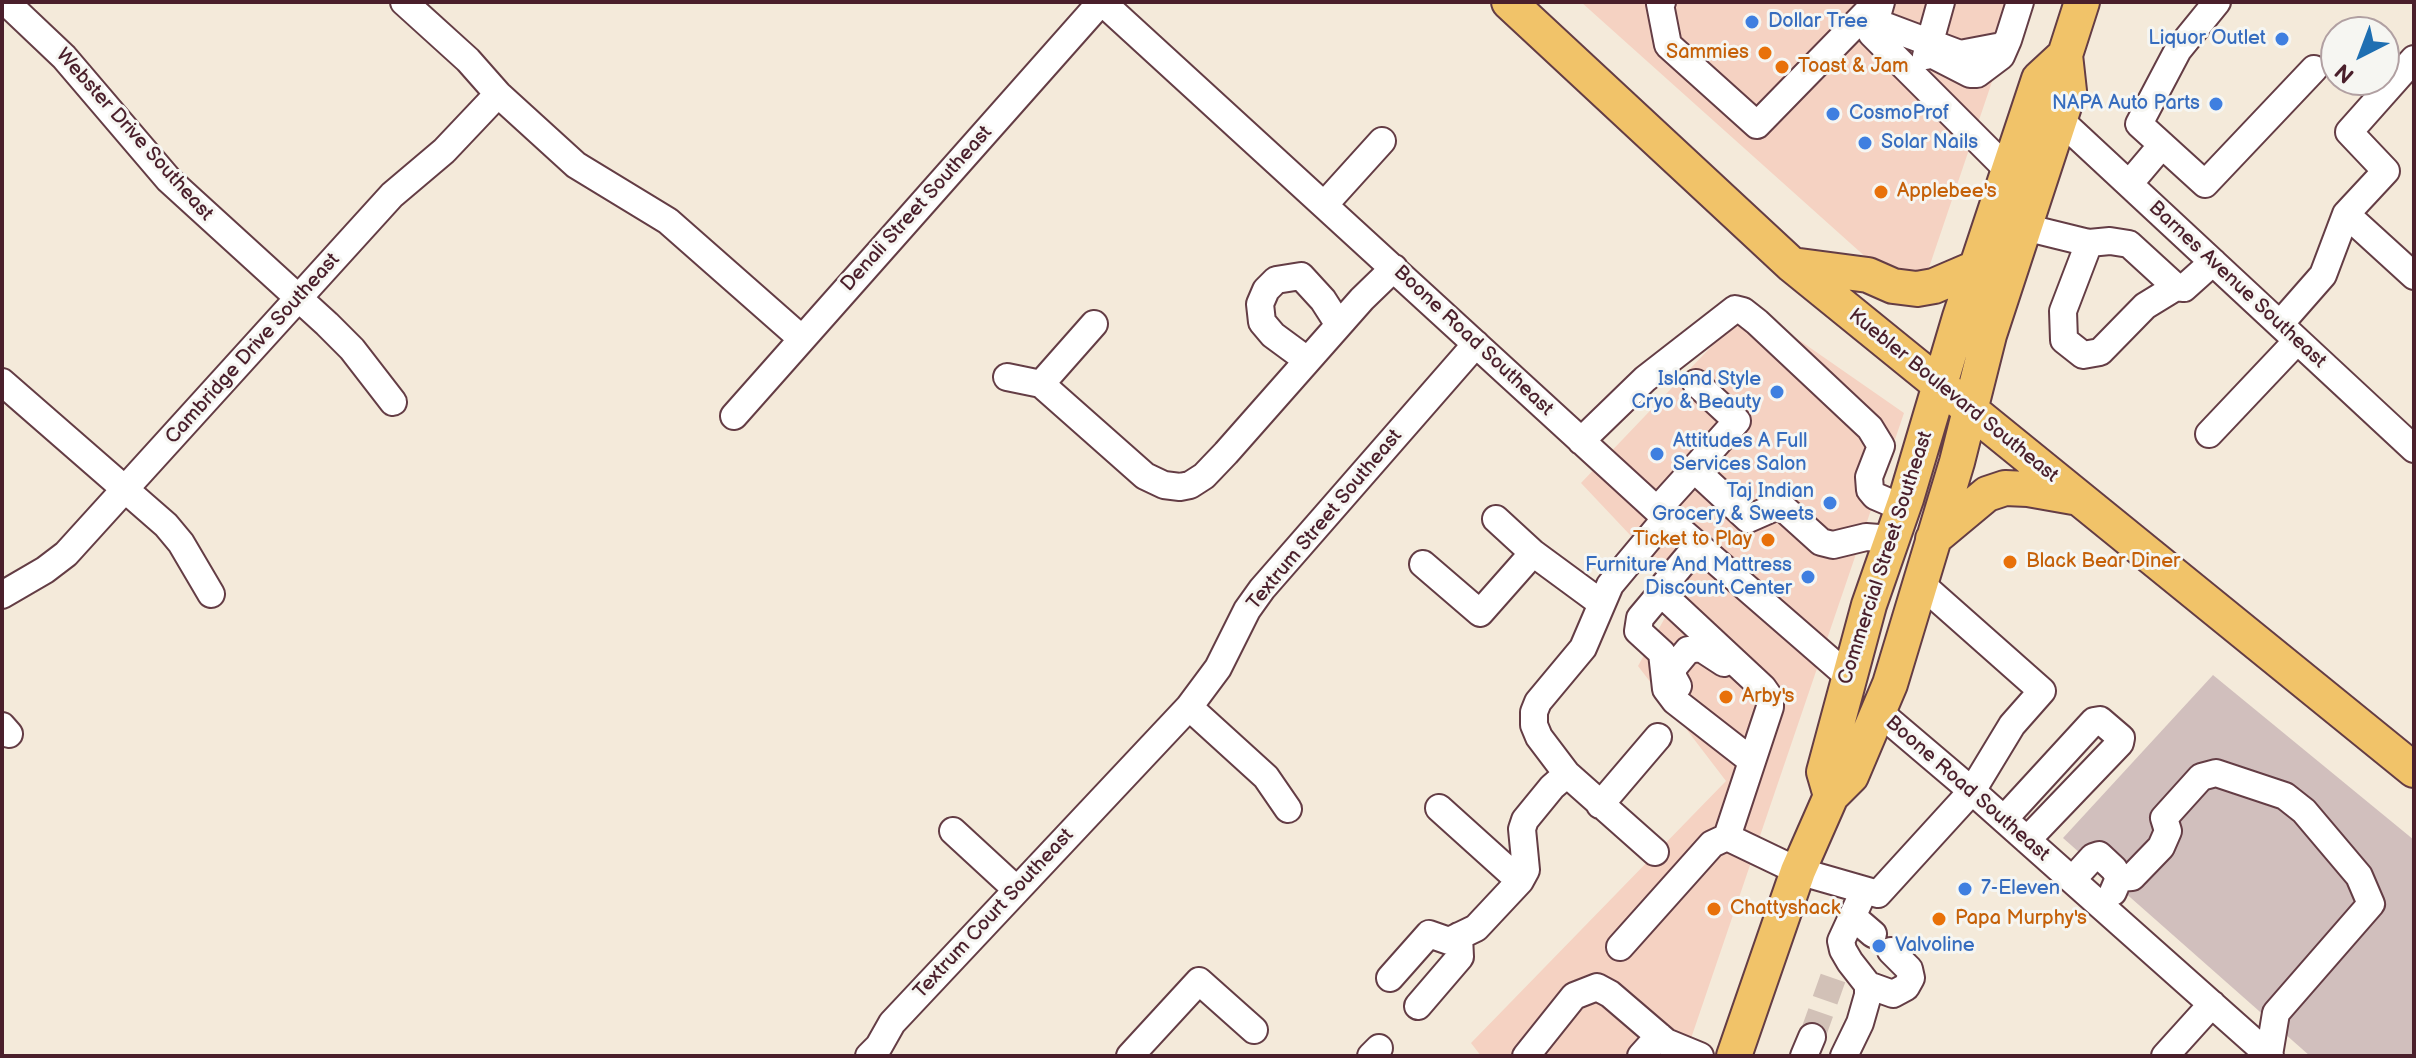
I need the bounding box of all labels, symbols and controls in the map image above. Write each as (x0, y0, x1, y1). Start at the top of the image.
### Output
place label: Dollar Tree (1768, 10, 1868, 34)
marker: Dollar Tree (1743, 13, 1761, 31)
north arrow (2320, 16, 2400, 96)
place label: Liquor Outlet (2148, 27, 2266, 51)
marker: Liquor Outlet (2273, 30, 2291, 48)
place label: Sammies (1666, 41, 1749, 65)
street label: Webster Drive Southeast (50, 44, 218, 226)
marker: Sammies (1756, 44, 1774, 62)
place label: Toast & Jam (1798, 55, 1909, 79)
text: N (2330, 57, 2360, 88)
marker: Toast & Jam (1773, 58, 1791, 76)
place label: NAPA Auto Parts (2052, 92, 2200, 116)
marker: NAPA Auto Parts (2207, 95, 2225, 113)
place label: CosmoProf (1849, 102, 1949, 126)
marker: CosmoProf (1824, 105, 1842, 123)
street label: Denali Street Southeast (836, 121, 998, 297)
place label: Solar Nails (1881, 131, 1978, 155)
marker: Solar Nails (1856, 134, 1874, 152)
place label: Applebee's (1897, 180, 1997, 204)
marker: Applebee's (1872, 183, 1890, 201)
street label: Barnes Avenue Southeast (2143, 196, 2331, 374)
street label: Cambridge Drive Southeast (161, 248, 345, 450)
street label: Boone Road Southeast (1388, 261, 1558, 421)
street label: Kuebler Boulevard Southeast (1843, 304, 2063, 488)
place label: Island Style Cryo & Beauty (1631, 368, 1761, 415)
marker: Island Style Cryo & Beauty (1768, 383, 1786, 401)
street label: Textrum Street Southeast (1242, 425, 1408, 615)
street label: Commercial Street Southeast (1834, 428, 1938, 688)
place label: Attitudes A Full Services Salon (1673, 430, 1807, 477)
marker: Attitudes A Full Services Salon (1648, 445, 1666, 463)
place label: Taj Indian Grocery & Sweets (1652, 480, 1814, 527)
marker: Taj Indian Grocery & Sweets (1821, 494, 1839, 512)
place label: Ticket to Play (1633, 528, 1752, 552)
marker: Ticket to Play (1759, 531, 1777, 549)
place label: Black Bear Diner (2026, 550, 2180, 574)
marker: Black Bear Diner (2001, 553, 2019, 571)
place label: Furniture And Mattress Discount Center (1585, 554, 1792, 601)
marker: Furniture And Mattress Discount Center (1799, 568, 1817, 586)
place label: Arby's (1742, 685, 1795, 709)
marker: Arby's (1717, 688, 1735, 706)
street label: Boone Road Southeast (1880, 711, 2054, 867)
street label: Textrum Court Southeast (909, 824, 1079, 1004)
place label: 7-Eleven (1981, 877, 2060, 901)
marker: 7-Eleven (1956, 880, 1974, 898)
place label: Chattyshack (1730, 897, 1840, 921)
marker: Chattyshack (1705, 900, 1723, 918)
place label: Papa Murphy's (1955, 907, 2087, 931)
marker: Papa Murphy's (1930, 910, 1948, 928)
place label: Valvoline (1895, 934, 1975, 958)
marker: Valvoline (1870, 937, 1888, 955)

